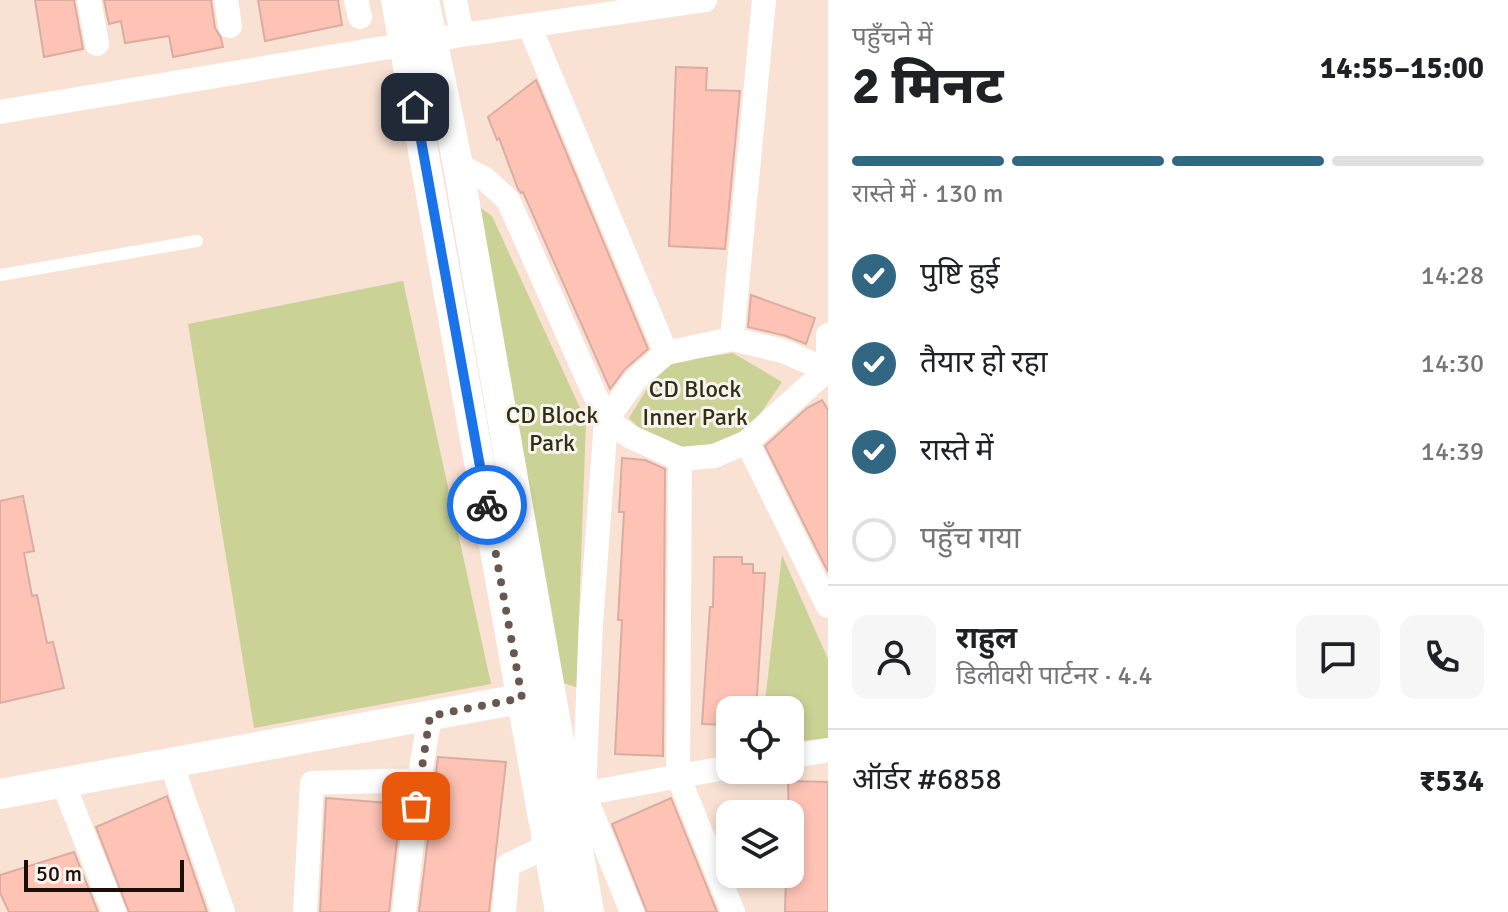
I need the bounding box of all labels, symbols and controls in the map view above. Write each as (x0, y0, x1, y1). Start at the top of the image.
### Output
text: पहुँचने में (852, 21, 933, 53)
text: 14:55–15:00 (1320, 50, 1484, 87)
text: 2 मिनट (852, 54, 1003, 118)
pin (381, 73, 449, 141)
icon: home (393, 85, 437, 129)
text: रास्ते में · 130 m (852, 178, 1004, 210)
icon: check (852, 254, 896, 298)
text: पुष्टि हुई (920, 256, 1000, 293)
text: 14:28 (1421, 260, 1484, 292)
icon: check (852, 342, 896, 386)
text: तैयार हो रहा (920, 344, 1047, 381)
text: 14:30 (1421, 348, 1484, 380)
park label: CD Block Inner Park (642, 374, 748, 432)
park label: CD Block Park (506, 400, 598, 458)
icon: check (852, 430, 896, 474)
text: रास्ते में (920, 432, 993, 469)
text: 14:39 (1421, 436, 1484, 468)
courier (447, 465, 527, 545)
icon: bike (465, 483, 509, 527)
text: पहुँच गया (920, 520, 1021, 557)
button: person (852, 615, 936, 699)
button: chat (1296, 615, 1380, 699)
button: phone (1400, 615, 1484, 699)
text: राहुल (956, 620, 1017, 657)
text: डिलीवरी पार्टनर · 4.4 (956, 660, 1153, 692)
map controls (716, 696, 804, 888)
button: locate (716, 696, 804, 784)
text: ऑर्डर #6858 (852, 761, 1002, 798)
text: ₹534 (1419, 763, 1484, 800)
pin (382, 772, 450, 840)
icon: bag (394, 784, 438, 828)
button: layers (716, 800, 804, 888)
scale bar (24, 856, 184, 892)
text: 50 m (36, 860, 82, 887)

